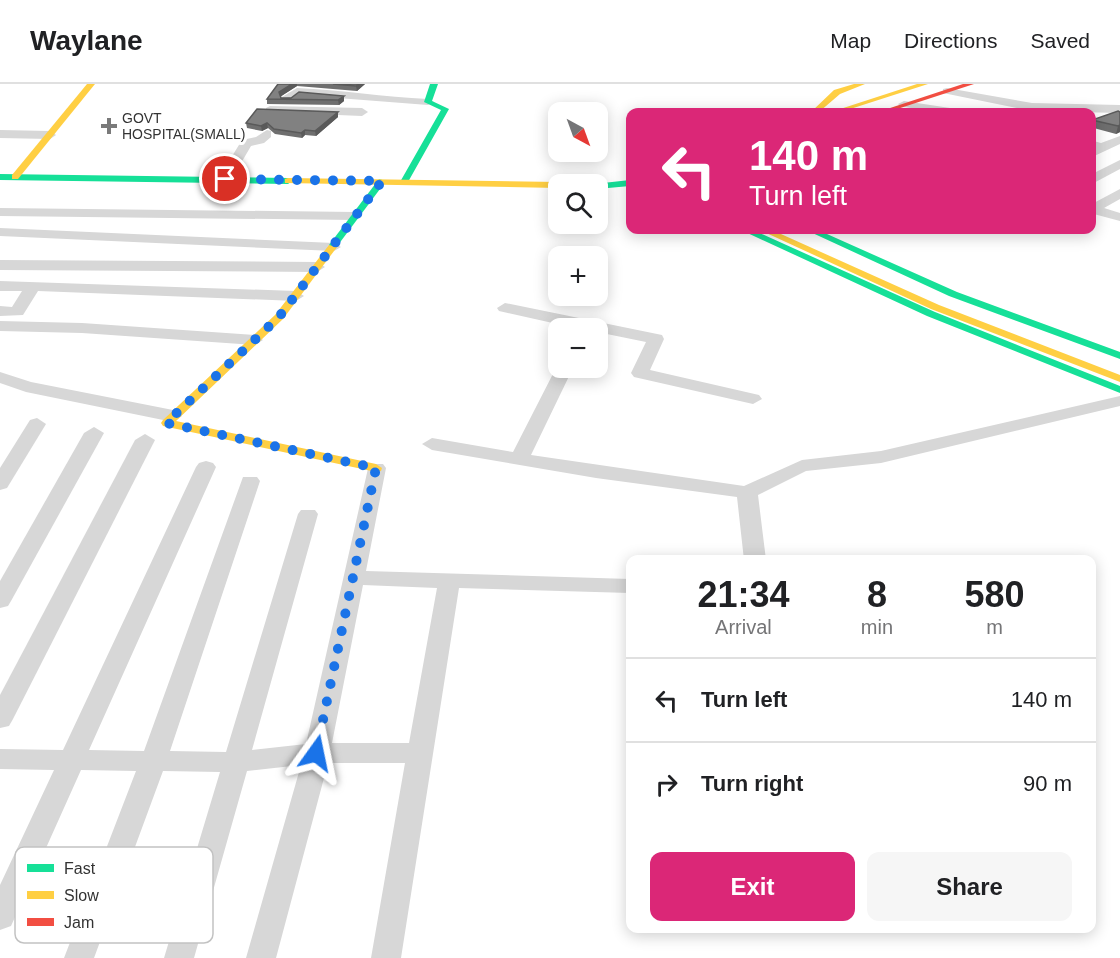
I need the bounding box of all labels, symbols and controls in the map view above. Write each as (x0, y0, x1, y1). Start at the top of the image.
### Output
text: Waylane (30, 25, 143, 56)
text: Map (830, 29, 871, 52)
text: Directions (904, 29, 997, 52)
text: Saved (1030, 29, 1090, 52)
north arrow (548, 102, 608, 162)
map controls (548, 102, 608, 378)
place label: GOVT HOSPITAL(SMALL) (122, 110, 245, 142)
marker: GOVT HOSPITAL(SMALL) (100, 117, 118, 135)
icon: left (650, 132, 728, 210)
text: 140 m (749, 132, 868, 179)
pin (199, 153, 250, 204)
icon: arrive (208, 162, 241, 195)
button: search (548, 174, 608, 234)
text: Turn left (749, 181, 847, 211)
button: + (548, 246, 608, 306)
button: − (548, 318, 608, 378)
text: 21:34 (697, 574, 789, 615)
text: 8 (867, 574, 887, 615)
text: 580 (964, 574, 1025, 615)
text: Arrival (715, 616, 772, 638)
text: min (861, 616, 893, 638)
text: m (986, 616, 1003, 638)
icon: left (650, 684, 683, 717)
text: Turn left (701, 687, 787, 712)
text: 140 m (1011, 687, 1072, 712)
position arrow (284, 721, 348, 785)
icon: right (650, 768, 683, 801)
text: Turn right (701, 771, 803, 796)
text: 90 m (1023, 771, 1072, 796)
legend (15, 847, 213, 943)
button: Exit (650, 852, 855, 921)
button: Share (867, 852, 1072, 921)
text: Fast (64, 860, 96, 877)
text: Slow (64, 887, 99, 904)
text: Jam (64, 914, 94, 931)

